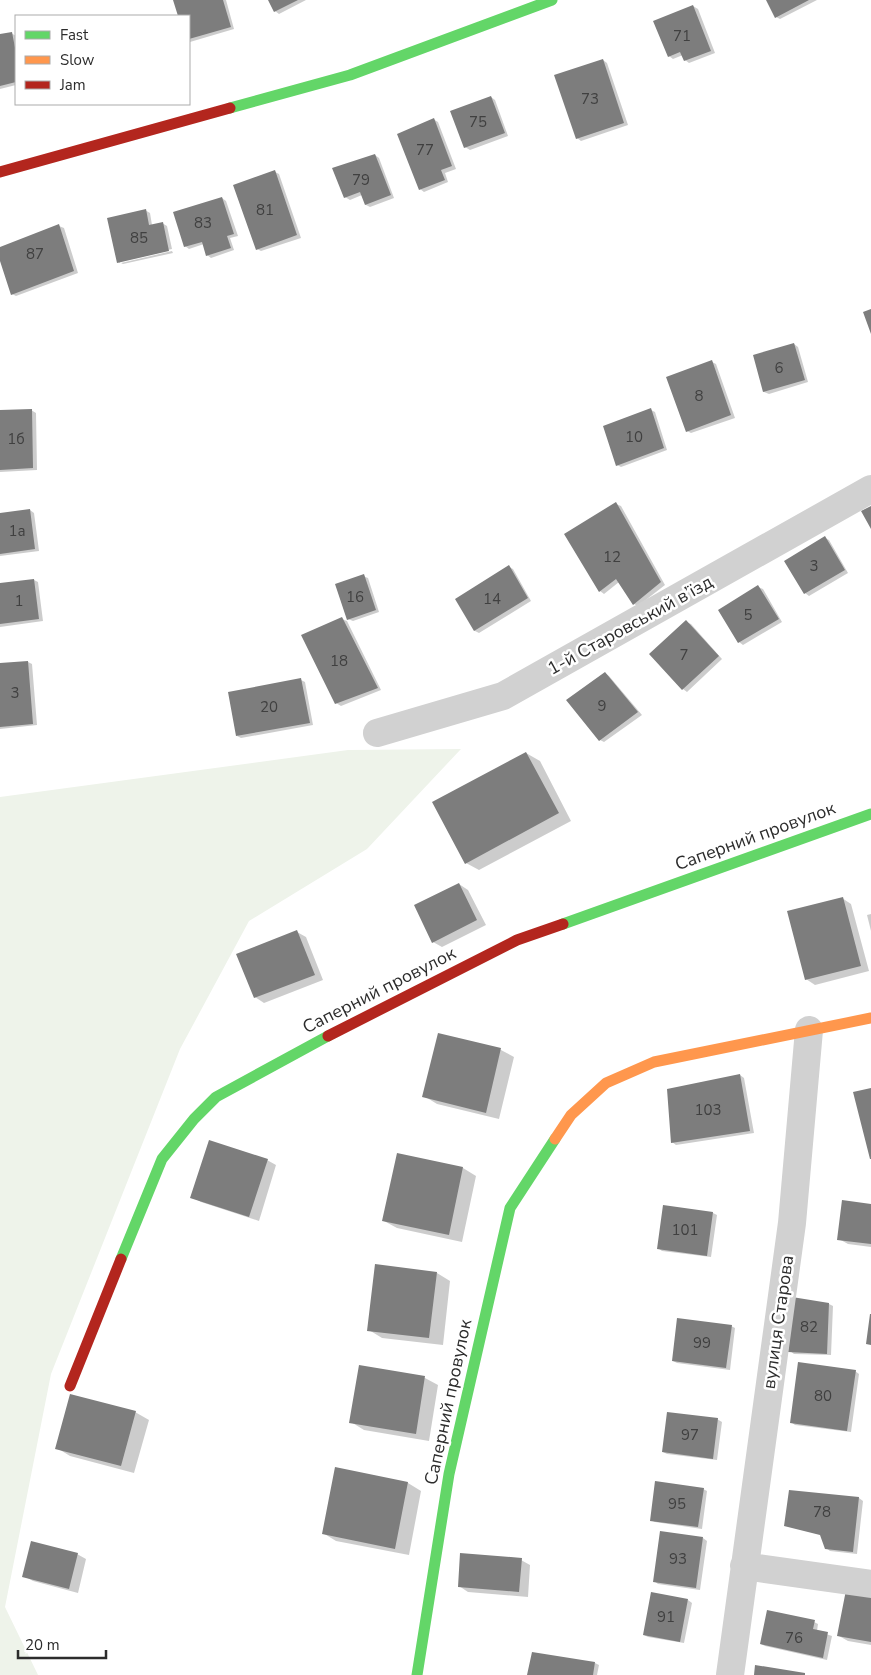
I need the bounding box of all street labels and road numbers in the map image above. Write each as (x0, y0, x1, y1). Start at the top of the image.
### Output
street label: 1-й Старовський в’їзд (543, 569, 717, 680)
street label: Саперний провулок (672, 796, 839, 876)
street label: Саперний провулок (298, 941, 460, 1039)
street label: вулиця Старова (757, 1254, 799, 1390)
street label: Саперний провулок (419, 1316, 477, 1487)

